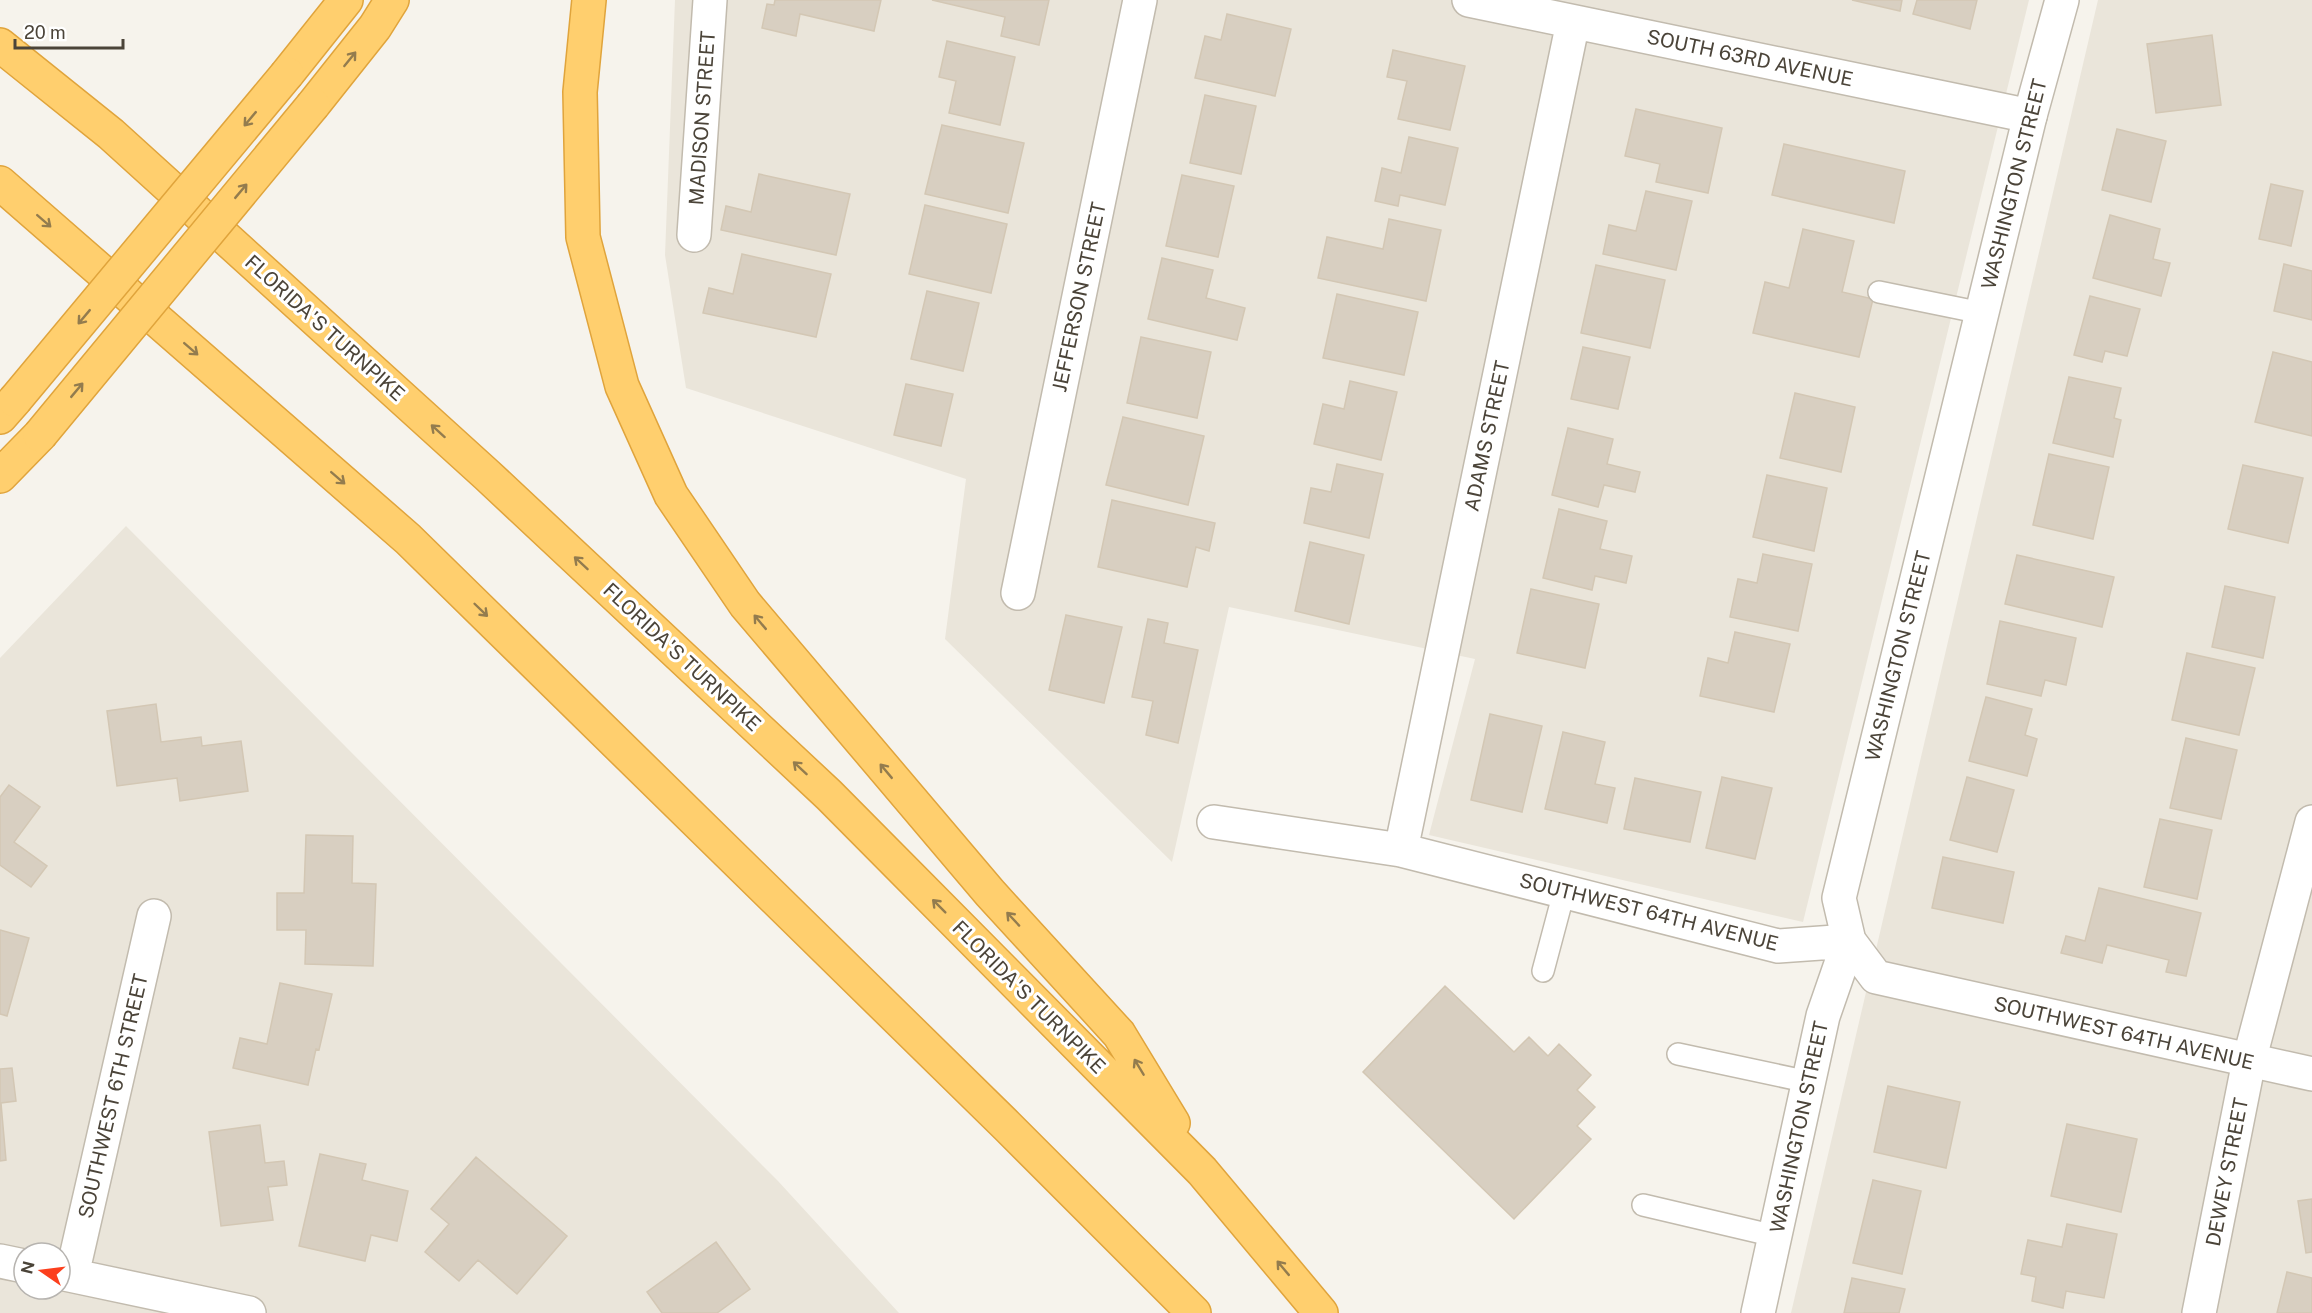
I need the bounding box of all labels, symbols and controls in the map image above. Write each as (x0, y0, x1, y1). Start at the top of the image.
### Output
scale bar (15, 12, 123, 50)
text: 20 m (24, 22, 66, 43)
street label: SOUTH 63RD AVENUE (1645, 24, 1855, 92)
street label: MADISON STREET (684, 30, 720, 206)
one-way arrow (343, 51, 356, 67)
street label: WASHINGTON STREET (1976, 76, 2052, 292)
one-way arrow (243, 111, 257, 126)
one-way arrow (235, 183, 248, 199)
street label: JEFFERSON STREET (1047, 200, 1111, 394)
one-way arrow (36, 214, 51, 228)
street label: FLORIDA'S TURNPIKE (240, 250, 410, 406)
one-way arrow (78, 309, 91, 325)
one-way arrow (183, 342, 198, 356)
street label: ADAMS STREET (1459, 358, 1515, 513)
one-way arrow (70, 383, 84, 398)
one-way arrow (431, 424, 446, 438)
one-way arrow (330, 471, 345, 485)
street label: WASHINGTON STREET (1860, 548, 1936, 764)
one-way arrow (574, 556, 589, 570)
street label: FLORIDA'S TURNPIKE (598, 578, 766, 736)
one-way arrow (473, 603, 488, 618)
one-way arrow (753, 615, 767, 630)
one-way arrow (793, 761, 808, 776)
one-way arrow (879, 764, 893, 779)
street label: SOUTHWEST 64TH AVENUE (1517, 868, 1781, 956)
one-way arrow (931, 898, 946, 913)
one-way arrow (1006, 912, 1020, 927)
street label: FLORIDA'S TURNPIKE (947, 915, 1111, 1079)
street label: SOUTHWEST 6TH STREET (73, 971, 153, 1221)
street label: SOUTHWEST 64TH AVENUE (1992, 991, 2256, 1075)
street label: WASHINGTON STREET (1765, 1019, 1833, 1235)
one-way arrow (1132, 1059, 1144, 1076)
street label: DEWEY STREET (2201, 1096, 2253, 1248)
north arrow (12, 1241, 72, 1301)
text: N (17, 1259, 39, 1276)
one-way arrow (1277, 1260, 1290, 1276)

